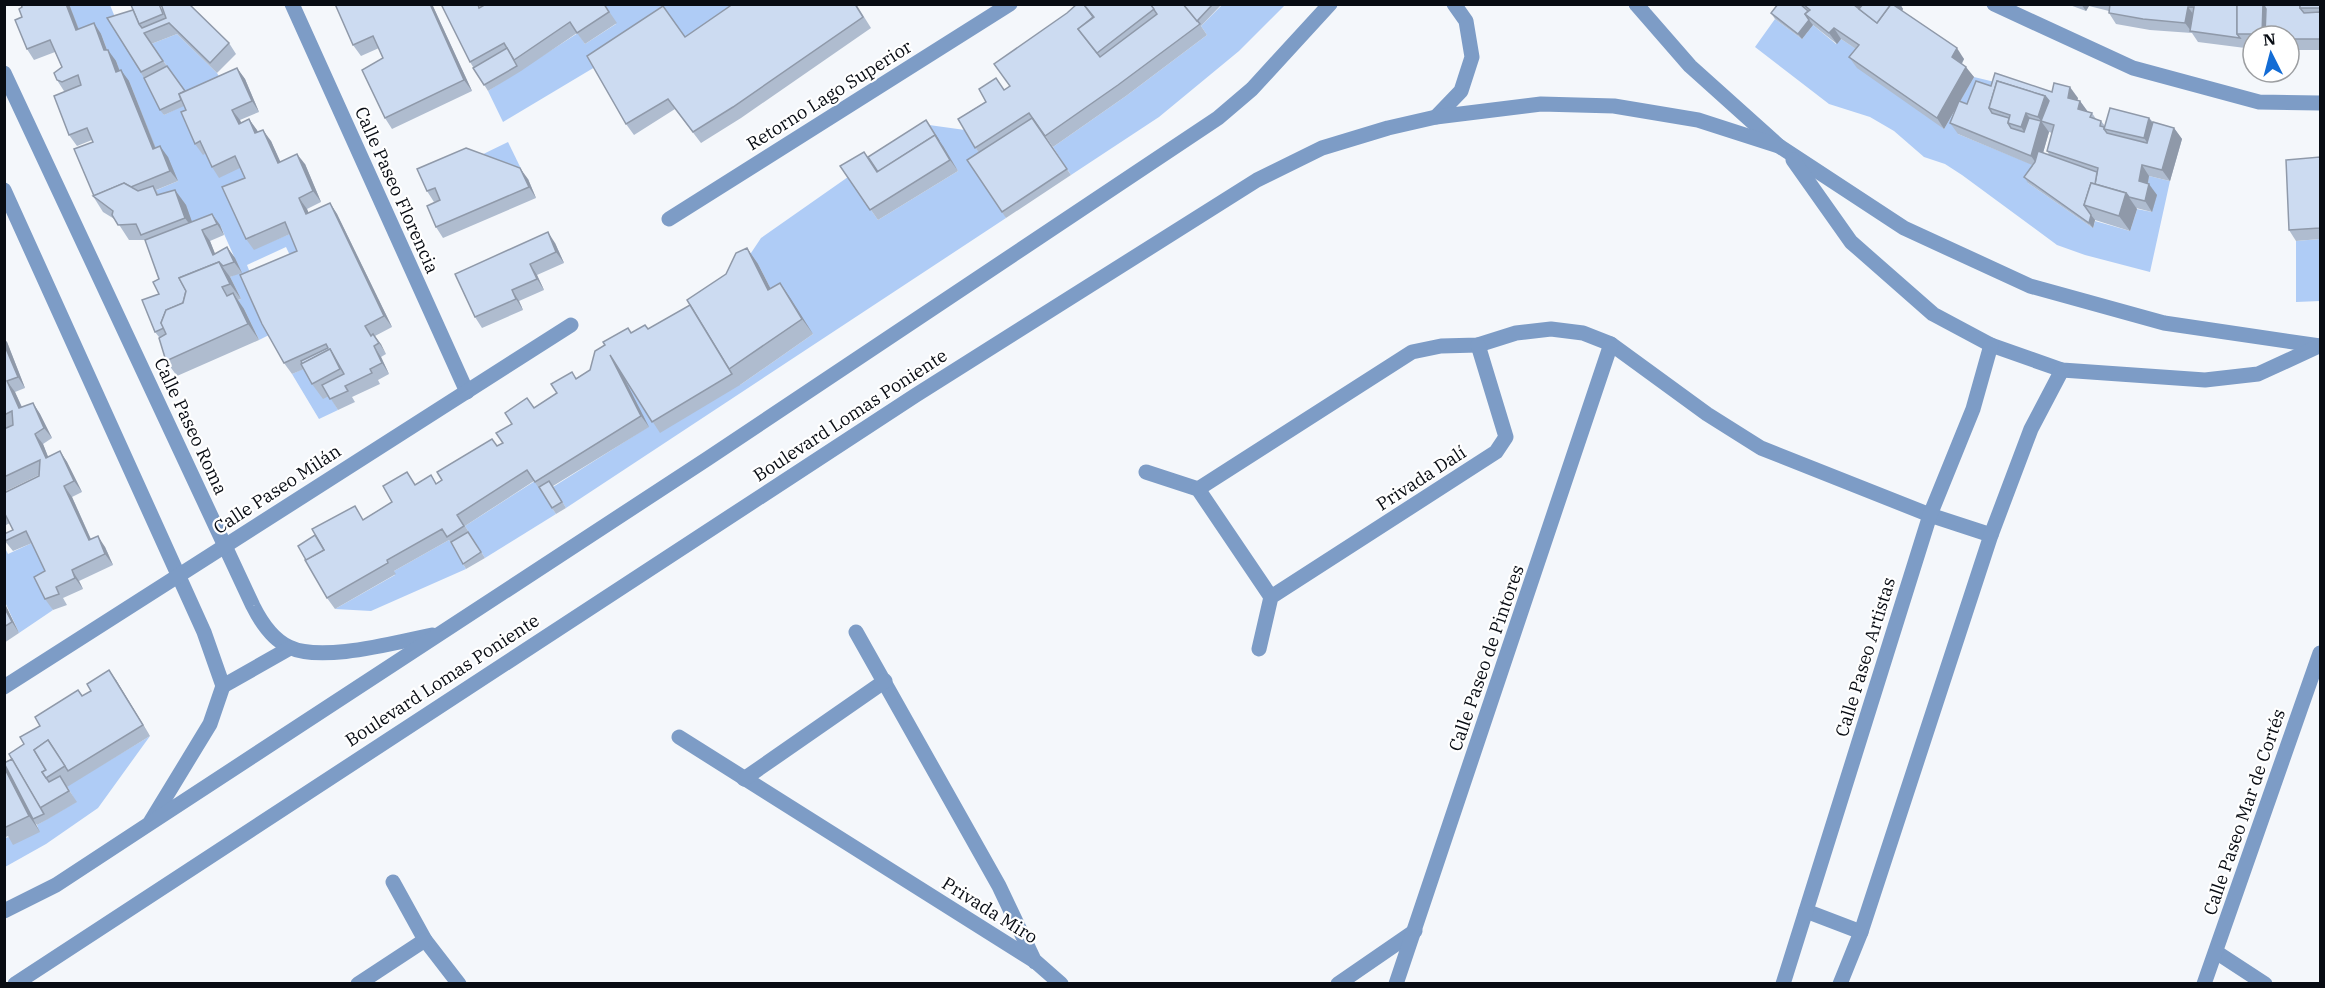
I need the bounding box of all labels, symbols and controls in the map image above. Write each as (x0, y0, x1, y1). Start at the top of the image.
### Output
north arrow (2241, 24, 2301, 84)
text: N (2262, 28, 2277, 50)
street label: Retorno Lago Superior (742, 35, 916, 155)
street label: Calle Paseo Florencia (350, 103, 444, 277)
street label: Boulevard Lomas Poniente (749, 344, 951, 486)
street label: Calle Paseo Roma (149, 354, 233, 498)
street label: Calle Paseo Milán (209, 439, 345, 539)
street label: Privada Dalí (1372, 440, 1471, 516)
street label: Calle Paseo de Pintores (1443, 562, 1529, 754)
street label: Calle Paseo Artistas (1830, 574, 1900, 740)
street label: Boulevard Lomas Poniente (341, 609, 543, 751)
street label: Calle Paseo Mar de Cortés (2198, 706, 2290, 918)
street label: Privada Miro (938, 872, 1042, 948)

